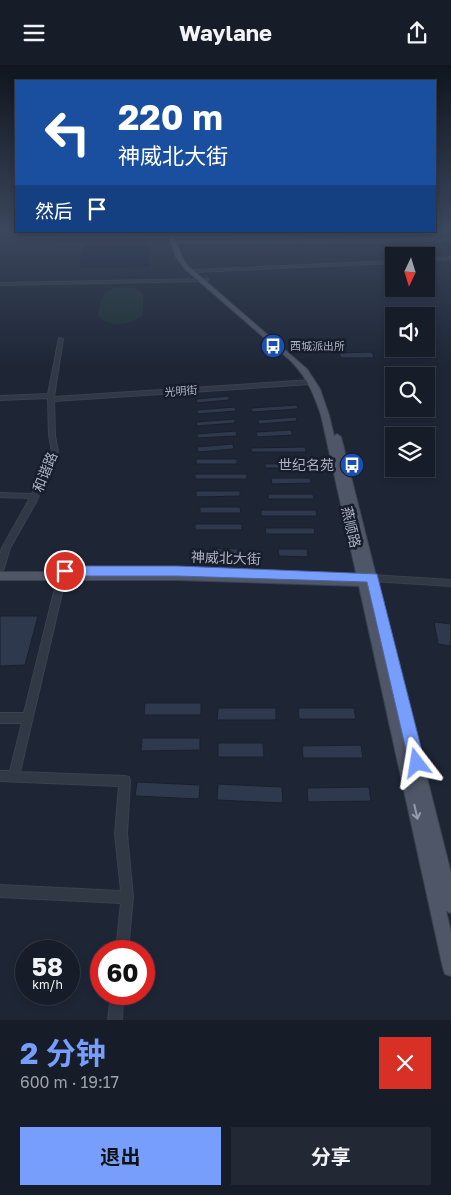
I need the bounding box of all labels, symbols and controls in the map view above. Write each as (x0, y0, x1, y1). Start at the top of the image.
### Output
icon: menu (20, 19, 48, 47)
text: Waylane (179, 19, 272, 46)
icon: share (403, 19, 431, 47)
text: 220 m (118, 96, 223, 138)
icon: left (35, 100, 100, 165)
text: 神威北大街 (118, 142, 228, 169)
icon: arrive (83, 195, 111, 223)
text: 然后 (35, 199, 73, 222)
north arrow (385, 247, 435, 297)
map controls (385, 247, 435, 477)
button: sound (385, 307, 435, 357)
bus stop icon: 西城派出所 (260, 333, 286, 359)
place label: 西城派出所 (290, 339, 345, 352)
button: search (385, 367, 435, 417)
street label: 光明街 (164, 383, 198, 398)
button: layers (385, 427, 435, 477)
street label: 和谐路 (29, 449, 60, 494)
bus stop icon: 世纪名苑 (339, 452, 365, 478)
place label: 世纪名苑 (278, 456, 334, 473)
street label: 燕顺路 (338, 505, 364, 549)
street label: 神威北大街 (191, 548, 261, 567)
pin (44, 550, 86, 592)
icon: arrive (51, 557, 79, 585)
position arrow (390, 736, 442, 788)
one-way arrow (412, 803, 421, 819)
speed limit sign: 60 (90, 940, 155, 1005)
text: 58 (32, 951, 63, 982)
text: km/h (32, 977, 63, 992)
text: 2 分钟 (20, 1035, 106, 1071)
button: close (379, 1037, 431, 1089)
text: 600 m · 19:17 (20, 1072, 119, 1092)
button: 退出 (20, 1127, 221, 1185)
button: 分享 (231, 1127, 431, 1185)

